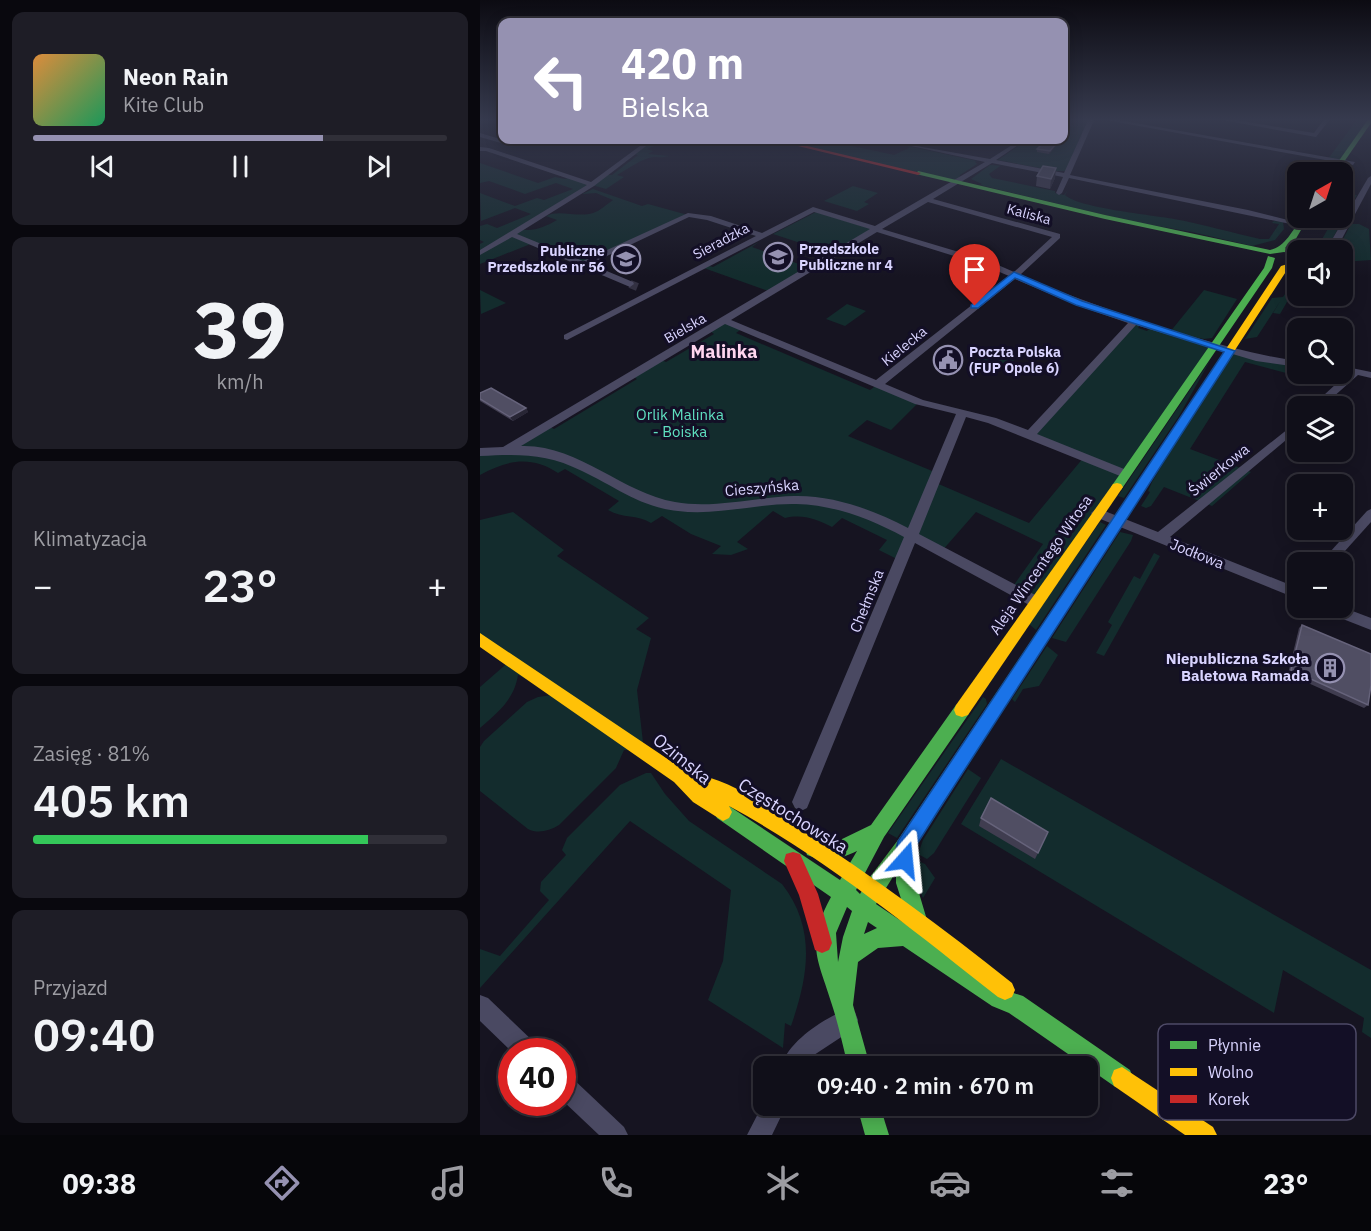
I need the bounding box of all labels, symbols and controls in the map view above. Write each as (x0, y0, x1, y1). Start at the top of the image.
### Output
text: 420 m (621, 36, 744, 91)
icon: left (522, 42, 600, 120)
text: Neon Rain (123, 62, 229, 91)
text: Bielska (621, 89, 709, 124)
text: Kite Club (123, 91, 204, 118)
icon: previous (86, 150, 119, 183)
icon: pause (224, 150, 257, 183)
icon: next (362, 150, 395, 183)
north arrow (1287, 162, 1353, 228)
map controls (1287, 162, 1353, 618)
street label: Kaliska (1005, 199, 1054, 229)
street label: Sieradzka (690, 218, 753, 263)
place label: Przedszkole Publiczne nr 4 (799, 240, 893, 274)
button: sound (1287, 240, 1353, 306)
school or university icon: Przedszkole Publiczne nr 4 (762, 241, 794, 273)
place label: Publiczne Przedszkole nr 56 (488, 242, 605, 276)
school or university icon: Publiczne Przedszkole nr 56 (610, 243, 642, 275)
pin (949, 244, 1000, 306)
icon: arrive (958, 253, 991, 286)
text: 39 (193, 278, 287, 379)
street label: Bielska (661, 309, 710, 347)
button: search (1287, 318, 1353, 384)
street label: Kielecka (878, 322, 931, 370)
district label: Malinka (691, 340, 757, 363)
place label: Poczta Polska (FUP Opole 6) (969, 343, 1061, 377)
public building icon: Poczta Polska (FUP Opole 6) (932, 344, 964, 376)
text: km/h (216, 368, 264, 395)
button: layers (1287, 396, 1353, 462)
park label: Orlik Malinka - Boiska (636, 405, 724, 441)
street label: Świerkowa (1184, 439, 1253, 500)
button: + (1287, 474, 1353, 540)
street label: Cieszyńska (724, 475, 800, 500)
street label: Aleja Wincentego Witosa (985, 491, 1096, 638)
text: Klimatyzacja (33, 525, 147, 552)
street label: Jodłowa (1167, 534, 1227, 573)
button: − (1287, 552, 1353, 618)
text: 23° (202, 556, 278, 614)
text: − (33, 564, 53, 607)
text: + (427, 564, 447, 607)
street label: Chełmska (845, 566, 888, 635)
place label: Niepubliczna Szkoła Baletowa Ramada (1166, 649, 1309, 685)
building icon: Niepubliczna Szkoła Baletowa Ramada (1314, 652, 1346, 684)
street label: Ozimska (648, 728, 717, 790)
text: Zasięg · 81% (33, 740, 150, 767)
text: 405 km (33, 771, 190, 829)
street label: Częstochowska (734, 773, 853, 859)
position arrow (873, 828, 937, 892)
text: Przyjazd (33, 974, 108, 1001)
text: 09:40 (33, 1005, 155, 1063)
legend (1158, 1024, 1356, 1120)
text: Płynnie (1208, 1035, 1261, 1055)
speed limit sign: 40 (498, 1038, 576, 1116)
text: Wolno (1208, 1062, 1253, 1082)
text: 09:40 · 2 min · 670 m (817, 1071, 1034, 1100)
text: Korek (1208, 1089, 1250, 1109)
icon: directions (261, 1162, 303, 1204)
icon: music (428, 1162, 470, 1204)
icon: phone (595, 1162, 637, 1204)
icon: climate (762, 1162, 804, 1204)
icon: car (929, 1162, 971, 1204)
icon: filters (1096, 1162, 1138, 1204)
text: 09:38 (63, 1166, 136, 1201)
text: 23° (1263, 1166, 1308, 1201)

